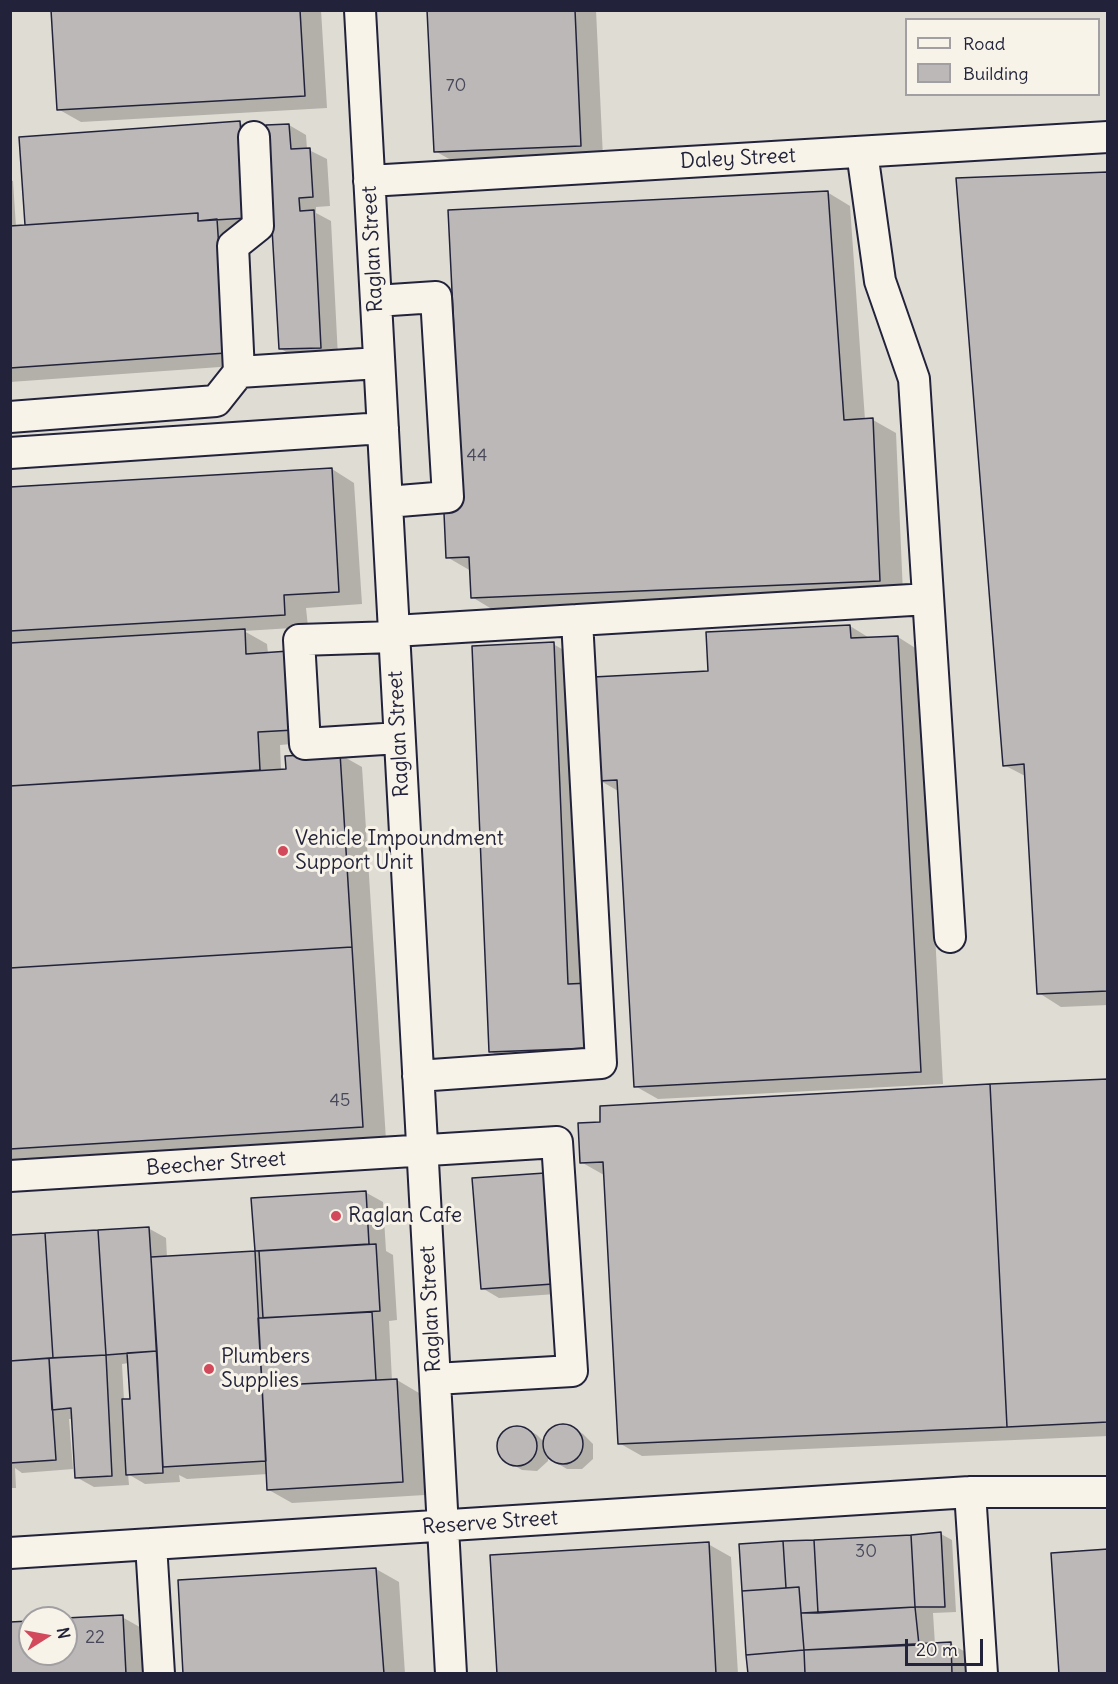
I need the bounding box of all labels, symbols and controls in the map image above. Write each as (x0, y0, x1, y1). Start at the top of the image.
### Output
legend (905, 18, 1100, 96)
text: Road (963, 32, 1005, 55)
text: Building (963, 62, 1028, 85)
house number: 70 (446, 75, 466, 97)
street label: Daley Street (679, 143, 797, 175)
street label: Raglan Street (357, 185, 389, 313)
house number: 44 (467, 445, 487, 467)
street label: Raglan Street (383, 670, 415, 798)
place label: Vehicle Impoundment Support Unit (295, 826, 504, 876)
marker: Vehicle Impoundment Support Unit (276, 844, 290, 858)
house number: 45 (330, 1090, 350, 1112)
street label: Beecher Street (145, 1147, 287, 1181)
place label: Raglan Cafe (348, 1203, 462, 1229)
marker: Raglan Cafe (329, 1209, 343, 1223)
street label: Raglan Street (415, 1245, 447, 1373)
place label: Plumbers Supplies (221, 1344, 310, 1394)
marker: Plumbers Supplies (202, 1362, 216, 1376)
street label: Reserve Street (421, 1506, 559, 1540)
house number: 30 (855, 1541, 877, 1563)
north arrow (18, 1606, 78, 1666)
text: N (53, 1626, 75, 1640)
house number: 22 (85, 1627, 105, 1649)
scale bar (908, 1627, 986, 1665)
text: 20 m (916, 1638, 958, 1661)

